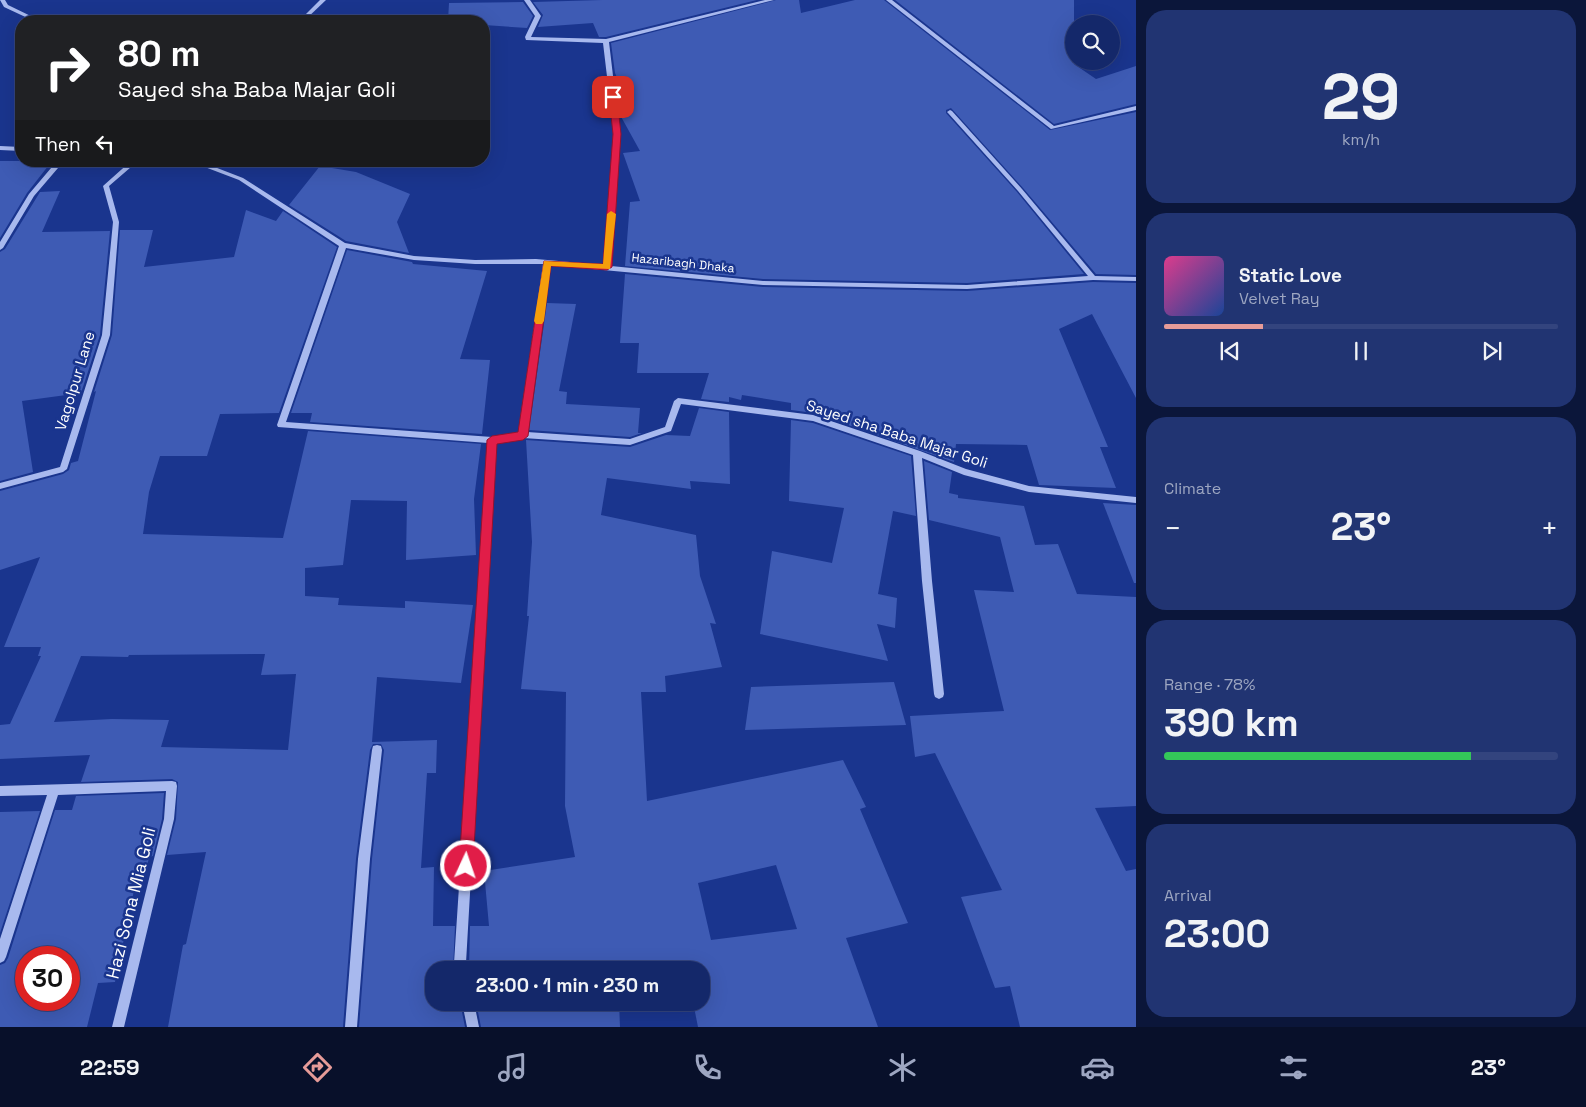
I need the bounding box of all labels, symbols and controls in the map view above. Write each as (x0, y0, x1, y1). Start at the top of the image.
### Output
map controls (1065, 15, 1120, 70)
button: search (1065, 15, 1120, 70)
text: 80 m (118, 32, 200, 76)
icon: right (35, 35, 100, 100)
text: 29 (1322, 55, 1400, 138)
text: Sayed sha Baba Majar Goli (118, 75, 396, 103)
pin (592, 76, 634, 118)
icon: arrive (599, 83, 627, 111)
text: km/h (1342, 129, 1380, 150)
icon: left (91, 130, 119, 158)
text: Then (35, 132, 81, 157)
street label: Hazaribagh Dhaka (631, 250, 735, 276)
text: Static Love (1239, 263, 1342, 288)
text: Velvet Ray (1239, 288, 1320, 309)
street label: Vagolpur Lane (50, 329, 99, 433)
icon: previous (1216, 337, 1244, 365)
icon: pause (1347, 337, 1375, 365)
icon: next (1478, 337, 1506, 365)
street label: Sayed sha Baba Majar Goli (804, 395, 990, 472)
text: Climate (1164, 478, 1221, 499)
text: 23° (1331, 503, 1391, 551)
text: − (1164, 510, 1181, 546)
text: + (1541, 510, 1558, 546)
text: Range · 78% (1164, 674, 1255, 695)
text: 390 km (1164, 699, 1299, 747)
street label: Hazi Sona Mia Goli (101, 825, 160, 981)
position arrow (439, 839, 491, 891)
text: Arrival (1164, 885, 1212, 906)
text: 23:00 (1164, 910, 1270, 958)
speed limit sign: 30 (15, 946, 80, 1011)
text: 23:00 · 1 min · 230 m (476, 973, 659, 998)
icon: directions (300, 1050, 335, 1085)
icon: music (495, 1050, 530, 1085)
icon: phone (690, 1050, 725, 1085)
icon: climate (885, 1050, 920, 1085)
icon: car (1080, 1050, 1115, 1085)
icon: filters (1276, 1050, 1311, 1085)
text: 22:59 (80, 1053, 140, 1081)
text: 23° (1471, 1053, 1506, 1081)

